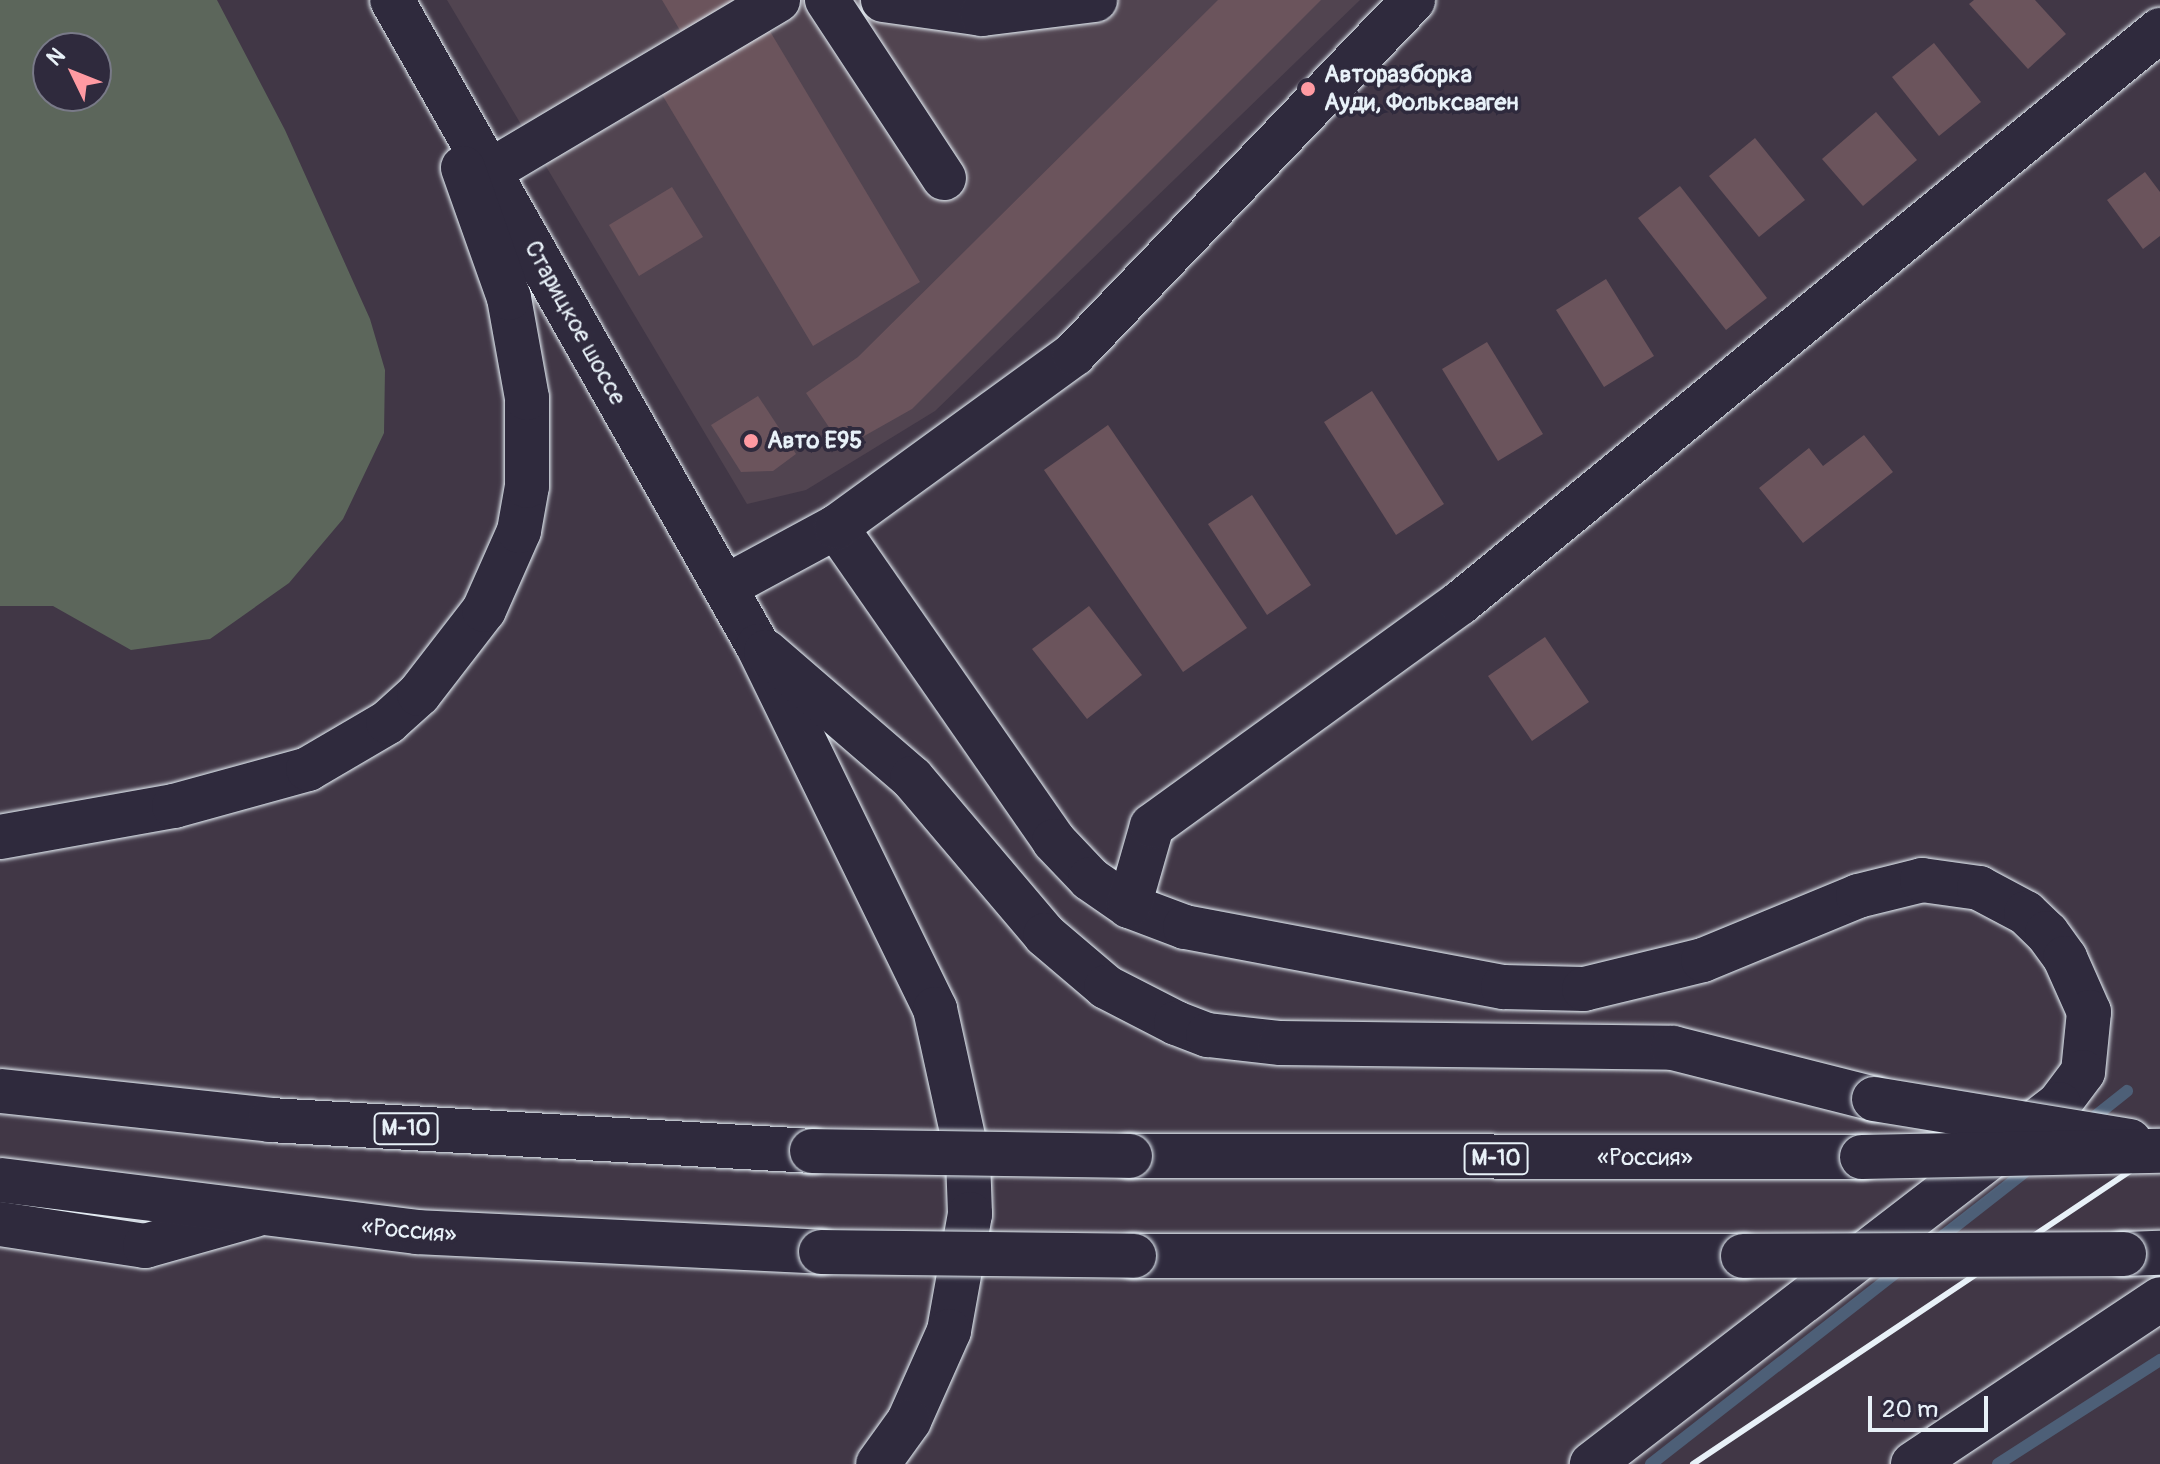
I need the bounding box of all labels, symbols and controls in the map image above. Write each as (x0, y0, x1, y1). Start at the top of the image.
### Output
north arrow (32, 32, 112, 112)
text: N (41, 42, 71, 72)
place label: Авторазборка Ауди, Фольксваген (1324, 61, 1518, 117)
marker: Авторазборка Ауди, Фольксваген (1299, 80, 1317, 98)
street label: Старицкое шоссе (518, 236, 632, 410)
place label: Авто E95 (767, 427, 862, 455)
marker: Авто E95 (742, 432, 760, 450)
road number: М-10 (372, 1111, 440, 1147)
road number: М-10 (1462, 1141, 1530, 1177)
street label: «Россия» (1597, 1144, 1693, 1172)
street label: «Россия» (360, 1213, 458, 1249)
scale bar (1872, 1380, 1992, 1430)
text: 20 m (1882, 1395, 1938, 1424)

